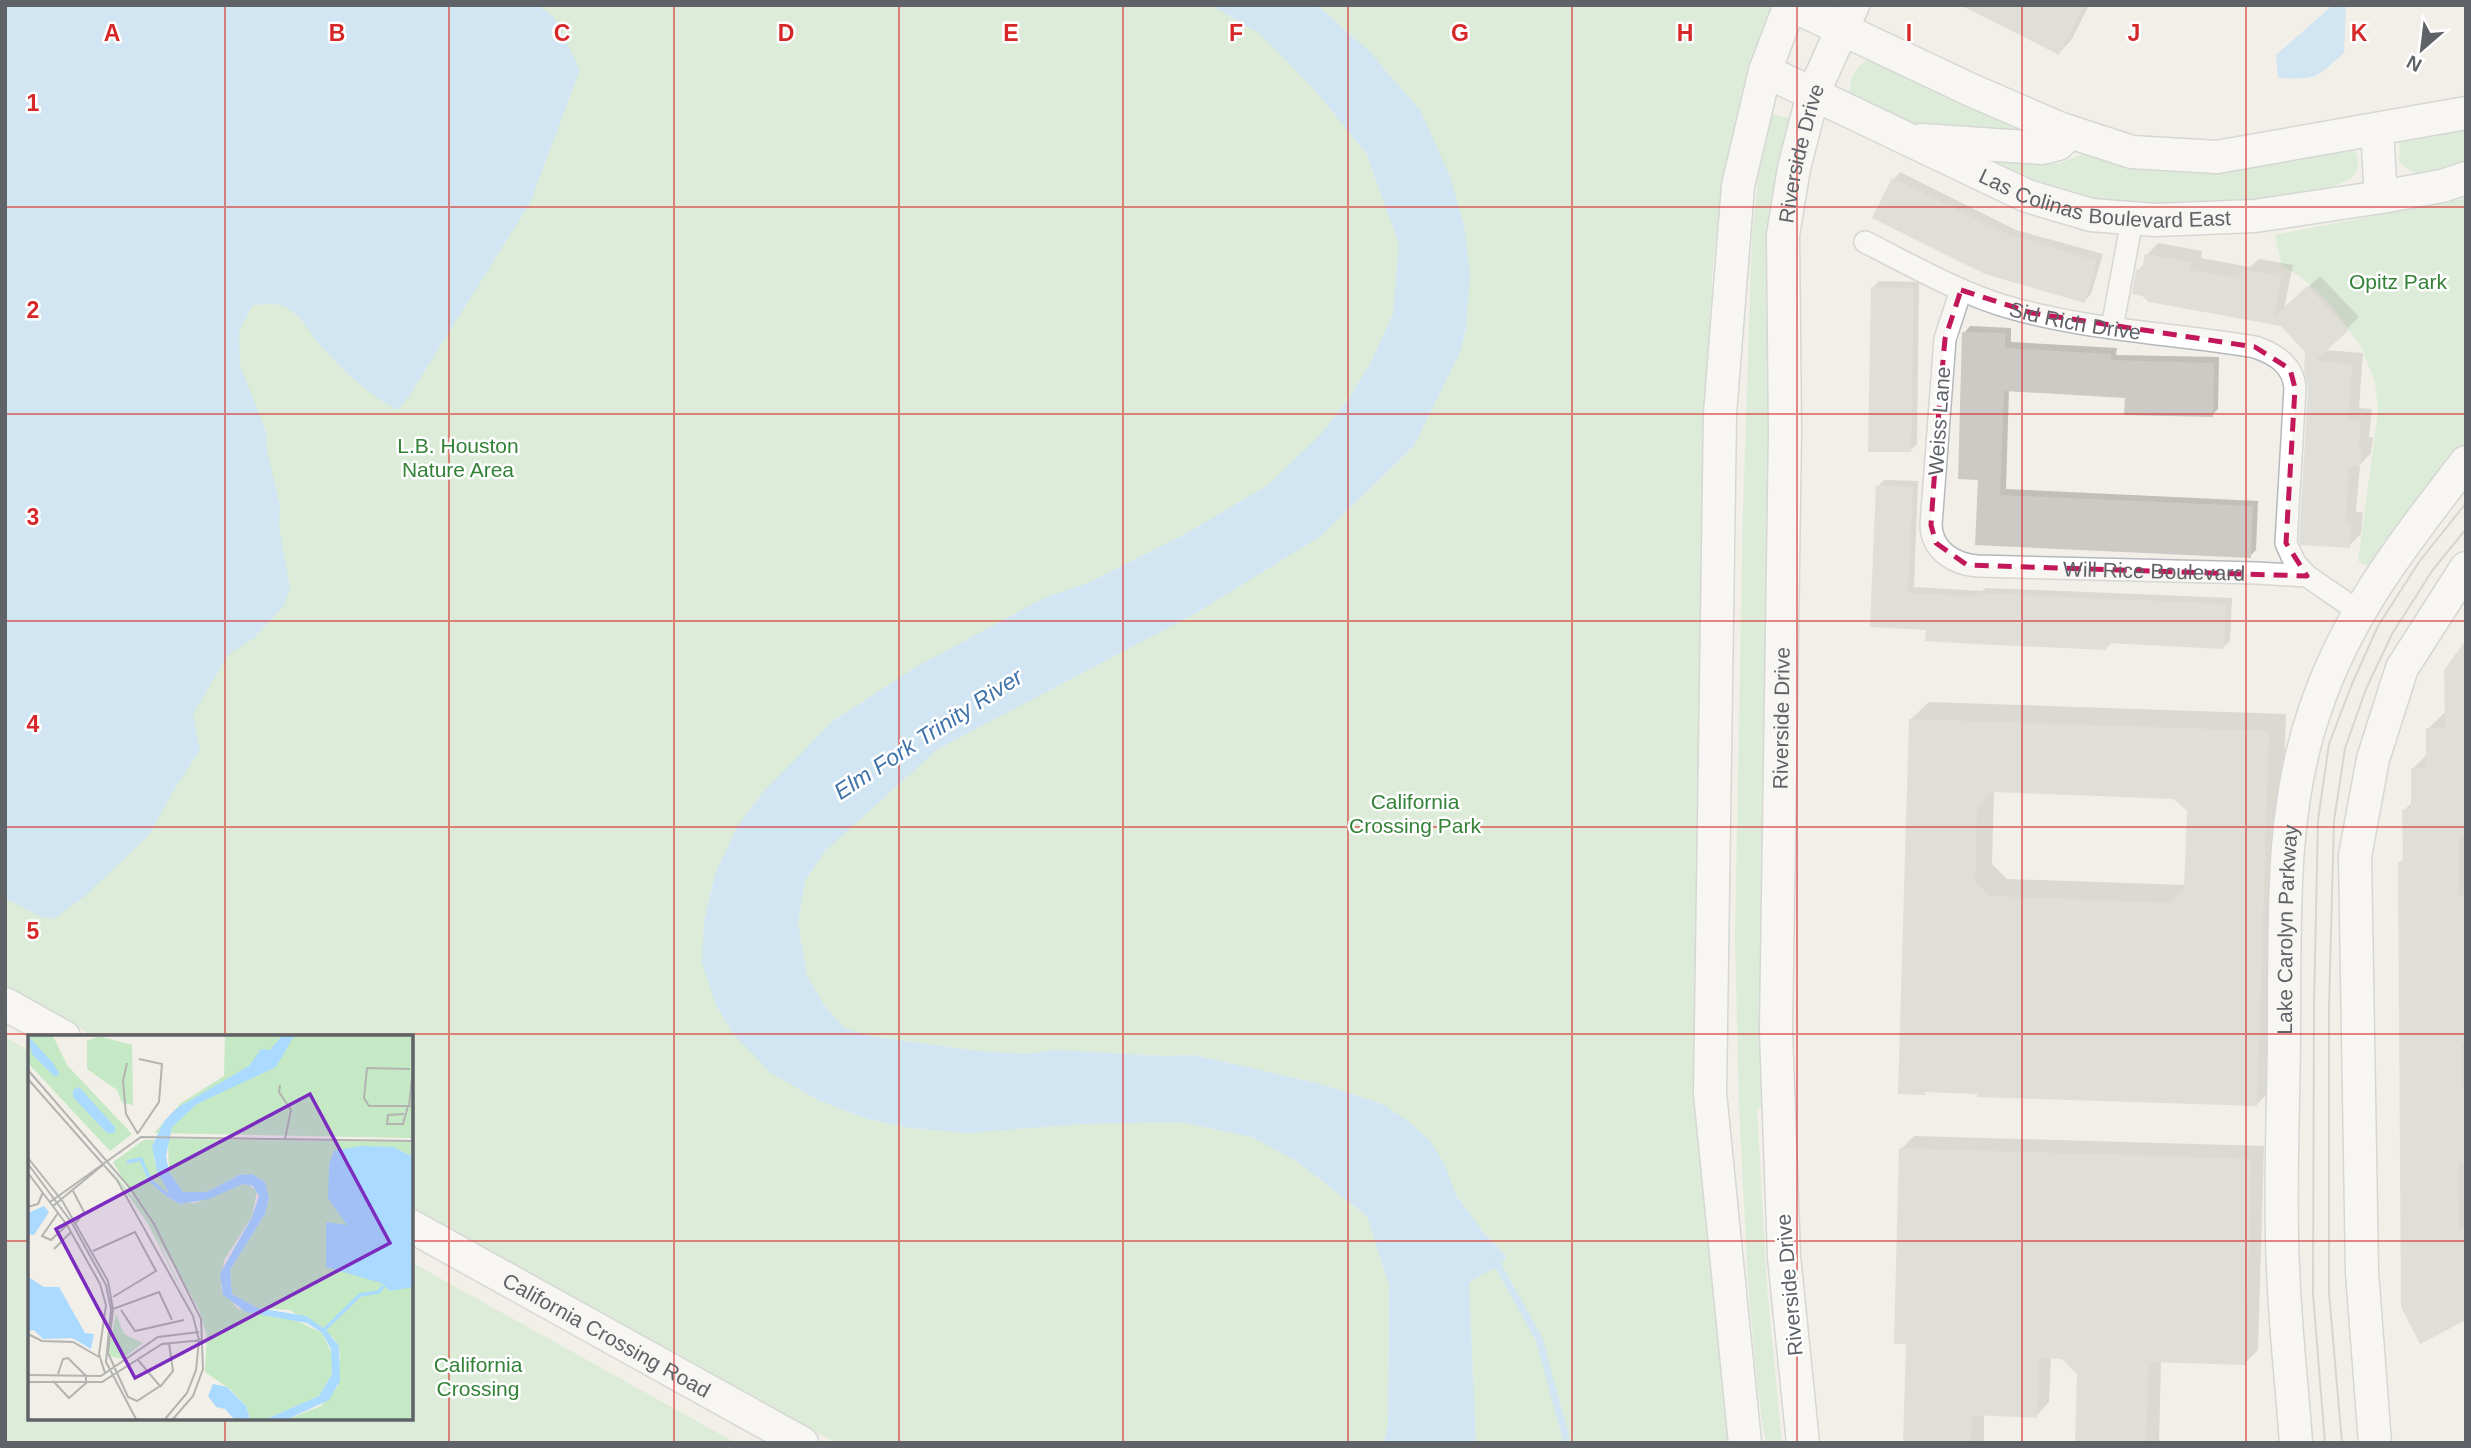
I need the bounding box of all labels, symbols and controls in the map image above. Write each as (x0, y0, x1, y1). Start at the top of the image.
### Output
north arrow (2387, 14, 2457, 84)
text: A (104, 20, 120, 46)
text: B (329, 20, 345, 46)
text: C (554, 20, 570, 46)
text: D (778, 20, 794, 46)
text: E (1003, 20, 1019, 46)
text: F (1229, 20, 1243, 46)
text: G (1451, 20, 1469, 46)
text: H (1677, 20, 1693, 46)
text: I (1906, 20, 1912, 46)
text: J (2128, 20, 2140, 46)
text: K (2351, 20, 2368, 46)
text: N (2403, 51, 2425, 76)
street label: Riverside Drive (1774, 79, 1828, 224)
text: 1 (27, 90, 40, 116)
street label: Las Colinas Boulevard East (1976, 164, 2231, 232)
park label: Opitz Park (2349, 270, 2448, 293)
text: 2 (27, 297, 39, 323)
street label: Sid Rich Drive (2007, 297, 2142, 343)
street label: Weiss Lane (1924, 366, 1954, 476)
park label: L.B. Houston Nature Area (397, 434, 519, 481)
text: 3 (27, 504, 39, 530)
street label: Will Rice Boulevard (2063, 557, 2245, 584)
street label: Riverside Drive (1768, 647, 1793, 790)
water label: Elm Fork Trinity River (829, 663, 1028, 805)
text: 4 (27, 711, 40, 737)
park label: California Crossing Park (1349, 790, 1481, 837)
street label: Lake Carolyn Parkway (2272, 823, 2302, 1035)
text: 5 (27, 918, 40, 944)
inset map (28, 1035, 413, 1420)
street label: Riverside Drive (1771, 1213, 1807, 1357)
street label: California Crossing Road (499, 1268, 715, 1401)
park label: California Crossing (434, 1353, 523, 1400)

